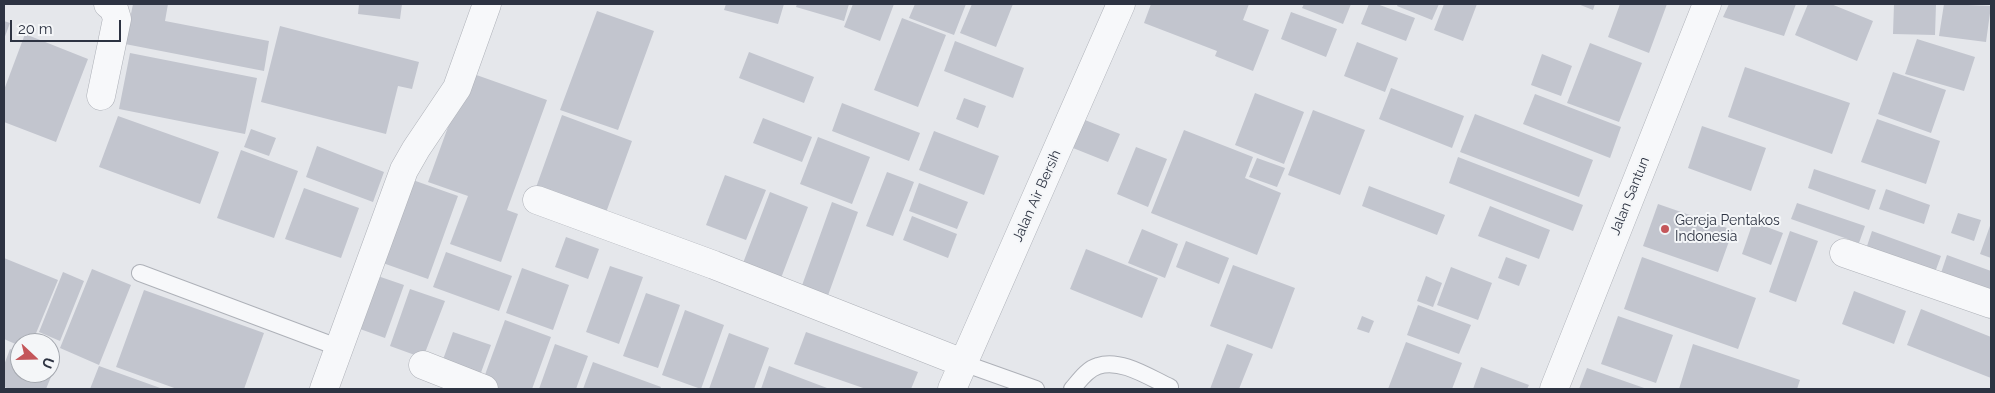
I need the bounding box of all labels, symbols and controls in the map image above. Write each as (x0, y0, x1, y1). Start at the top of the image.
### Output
scale bar (12, 10, 124, 42)
text: 20 m (18, 20, 53, 38)
street label: Jalan Air Bersih (1009, 147, 1065, 245)
street label: Jalan Santun (1607, 154, 1653, 238)
place label: Gereja Pentakos Indonesia (1675, 213, 1780, 246)
marker: Gereja Pentakos Indonesia (1659, 223, 1671, 235)
north arrow (10, 333, 60, 383)
text: U (39, 355, 57, 371)

